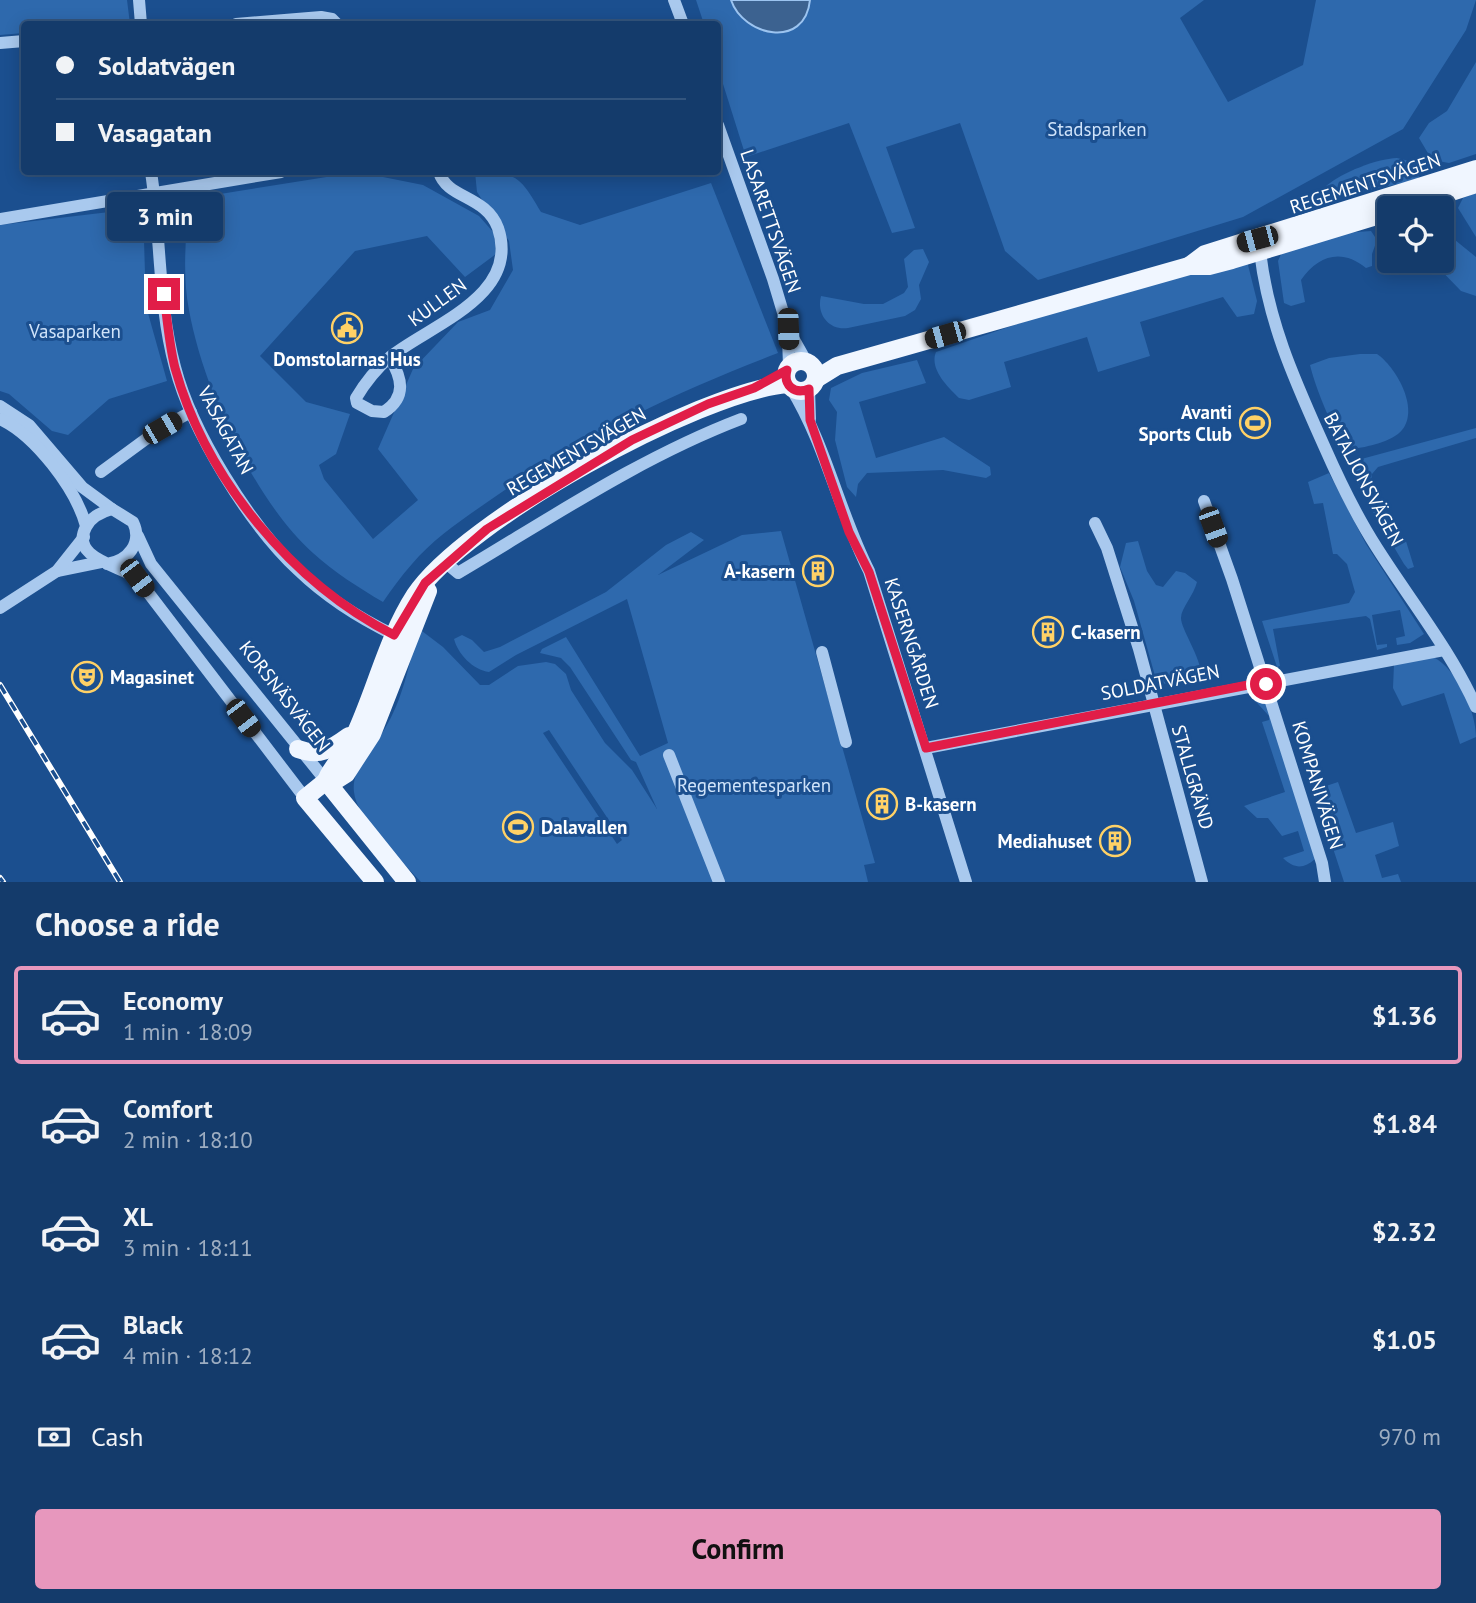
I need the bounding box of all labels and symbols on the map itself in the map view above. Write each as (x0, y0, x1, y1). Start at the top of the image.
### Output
park label: Stadsparken (1047, 117, 1147, 141)
street label: LASARETTSVÄGEN (735, 146, 807, 296)
street label: REGEMENTSVÄGEN (1287, 147, 1443, 219)
callout: 3 min (106, 192, 222, 242)
car (1234, 223, 1281, 255)
street label: KULLEN (403, 273, 471, 331)
route end (148, 278, 180, 310)
car (777, 308, 800, 350)
public building icon: Domstolarnas Hus (330, 311, 364, 345)
park label: Vasaparken (28, 319, 121, 343)
car (922, 319, 969, 351)
place label: Domstolarnas Hus (273, 347, 421, 371)
street label: VASAGATAN (192, 381, 259, 478)
place label: Avanti Sports Club (1138, 400, 1232, 446)
street label: REGEMENTSVÄGEN (502, 401, 650, 501)
sports icon: Avanti Sports Club (1238, 406, 1272, 440)
car (139, 408, 186, 448)
street label: BATALJONSVÄGEN (1319, 408, 1409, 550)
car (1196, 504, 1231, 550)
building icon: A-kasern (801, 554, 835, 588)
car (116, 555, 159, 601)
place label: A-kasern (724, 559, 795, 583)
street label: KASERNGÅRDEN (880, 575, 944, 711)
building icon: C-kasern (1031, 615, 1065, 649)
place label: C-kasern (1071, 620, 1141, 644)
street label: KORSNÄSVÄGEN (234, 636, 336, 756)
street label: SOLDATVÄGEN (1099, 659, 1221, 705)
theatre icon: Magasinet (70, 660, 104, 694)
place label: Magasinet (110, 665, 194, 689)
route start (1250, 668, 1282, 700)
car (222, 695, 265, 741)
street label: KOMPANIVÄGEN (1287, 718, 1349, 852)
street label: STALLGRÄND (1167, 722, 1219, 832)
park label: Regementesparken (677, 773, 831, 797)
building icon: B-kasern (865, 787, 899, 821)
place label: B-kasern (905, 792, 977, 816)
sports icon: Dalavallen (501, 810, 535, 844)
place label: Dalavallen (541, 815, 627, 839)
building icon: Mediahuset (1098, 824, 1132, 858)
place label: Mediahuset (997, 829, 1092, 853)

